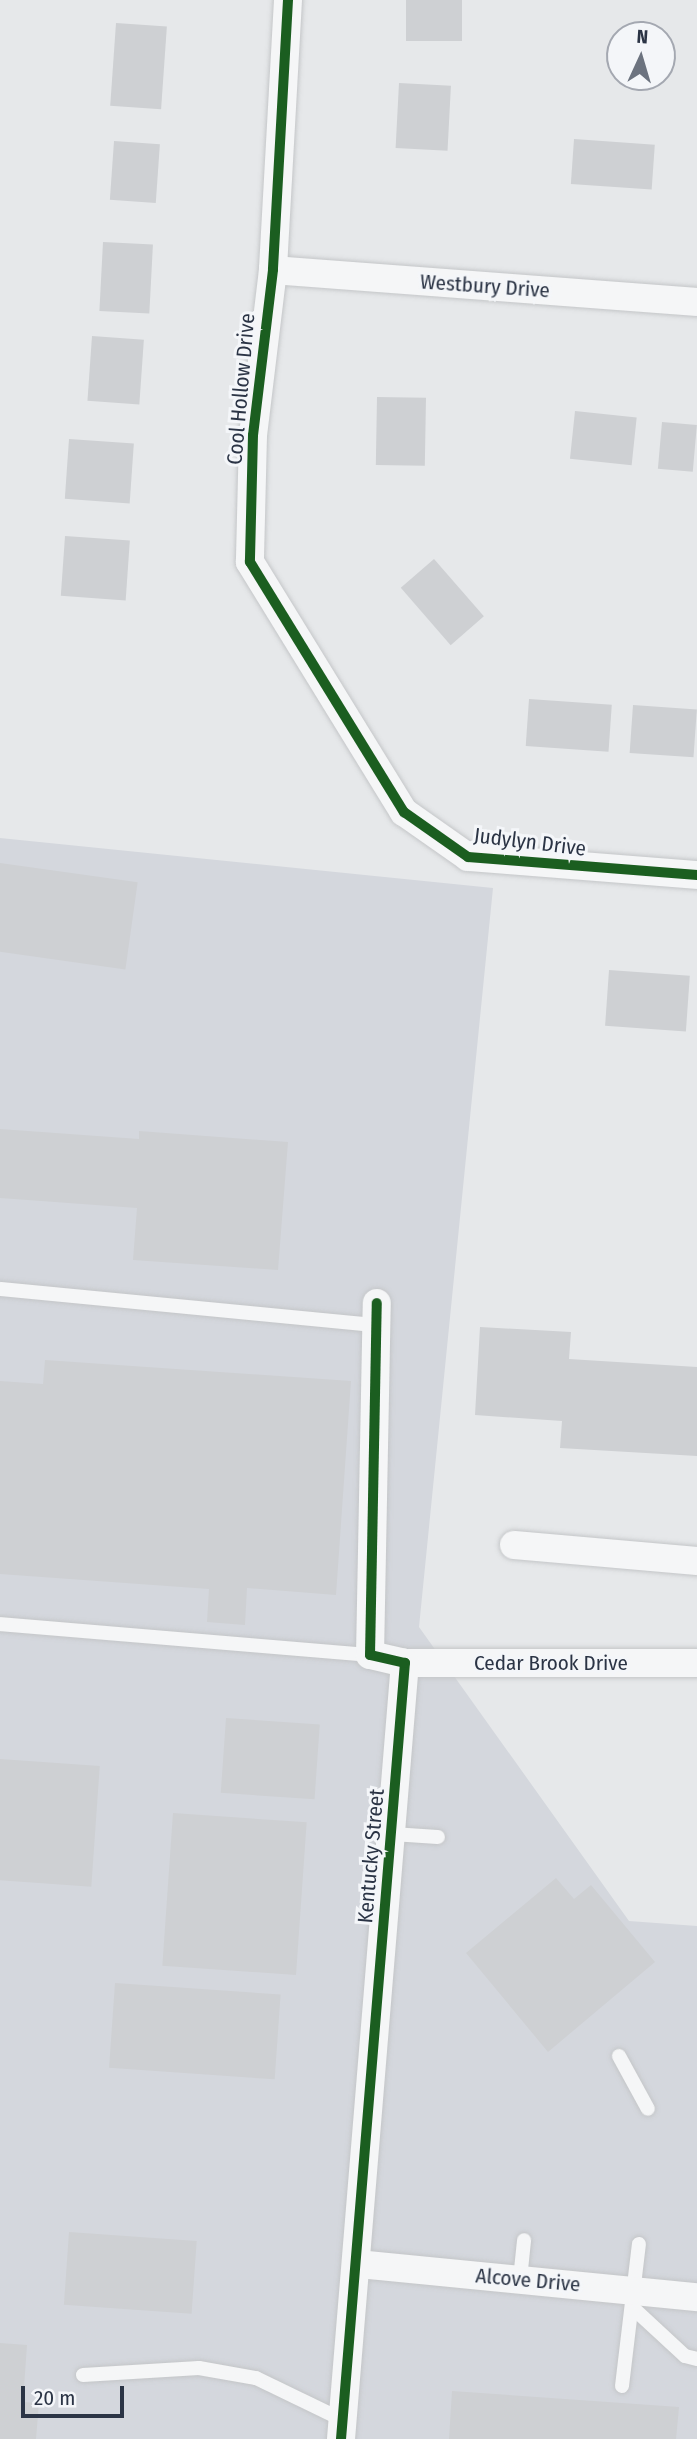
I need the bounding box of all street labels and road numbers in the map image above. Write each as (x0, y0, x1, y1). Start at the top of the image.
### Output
street label: Westbury Drive (419, 269, 551, 303)
street label: Cool Hollow Drive (222, 312, 260, 466)
street label: Judylyn Drive (473, 823, 587, 861)
street label: Cedar Brook Drive (474, 1650, 628, 1676)
street label: Kentucky Street (353, 1788, 389, 1924)
street label: Alcove Drive (475, 2263, 581, 2297)

